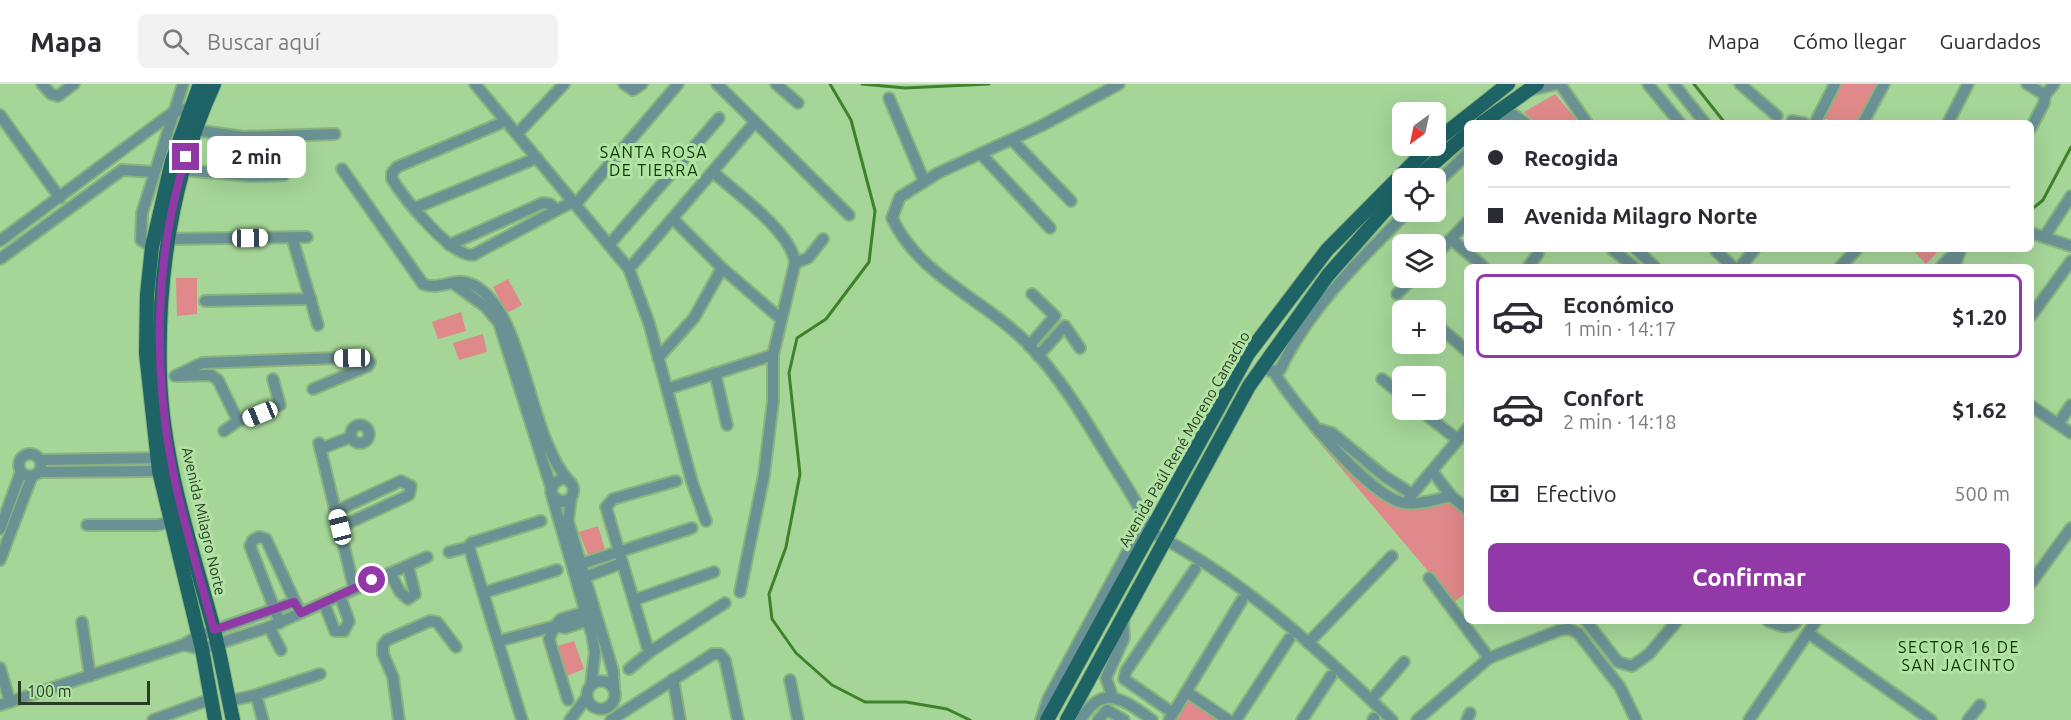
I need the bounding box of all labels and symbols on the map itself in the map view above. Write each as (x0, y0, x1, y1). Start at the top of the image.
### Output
north arrow (1392, 102, 1446, 156)
callout: 2 min (207, 136, 306, 178)
route end (172, 143, 199, 170)
district label: SANTA ROSA DE TIERRA (600, 143, 708, 179)
car (232, 229, 268, 247)
street label: Avenida Paúl René Moreno Camacho (1115, 328, 1253, 550)
car (334, 349, 370, 367)
car (240, 399, 280, 429)
street label: Avenida Milagro Norte (179, 445, 229, 597)
car (327, 507, 353, 547)
route start (358, 566, 385, 593)
district label: SECTOR 16 DE SAN JACINTO (1898, 638, 2020, 674)
scale bar (18, 678, 150, 706)

